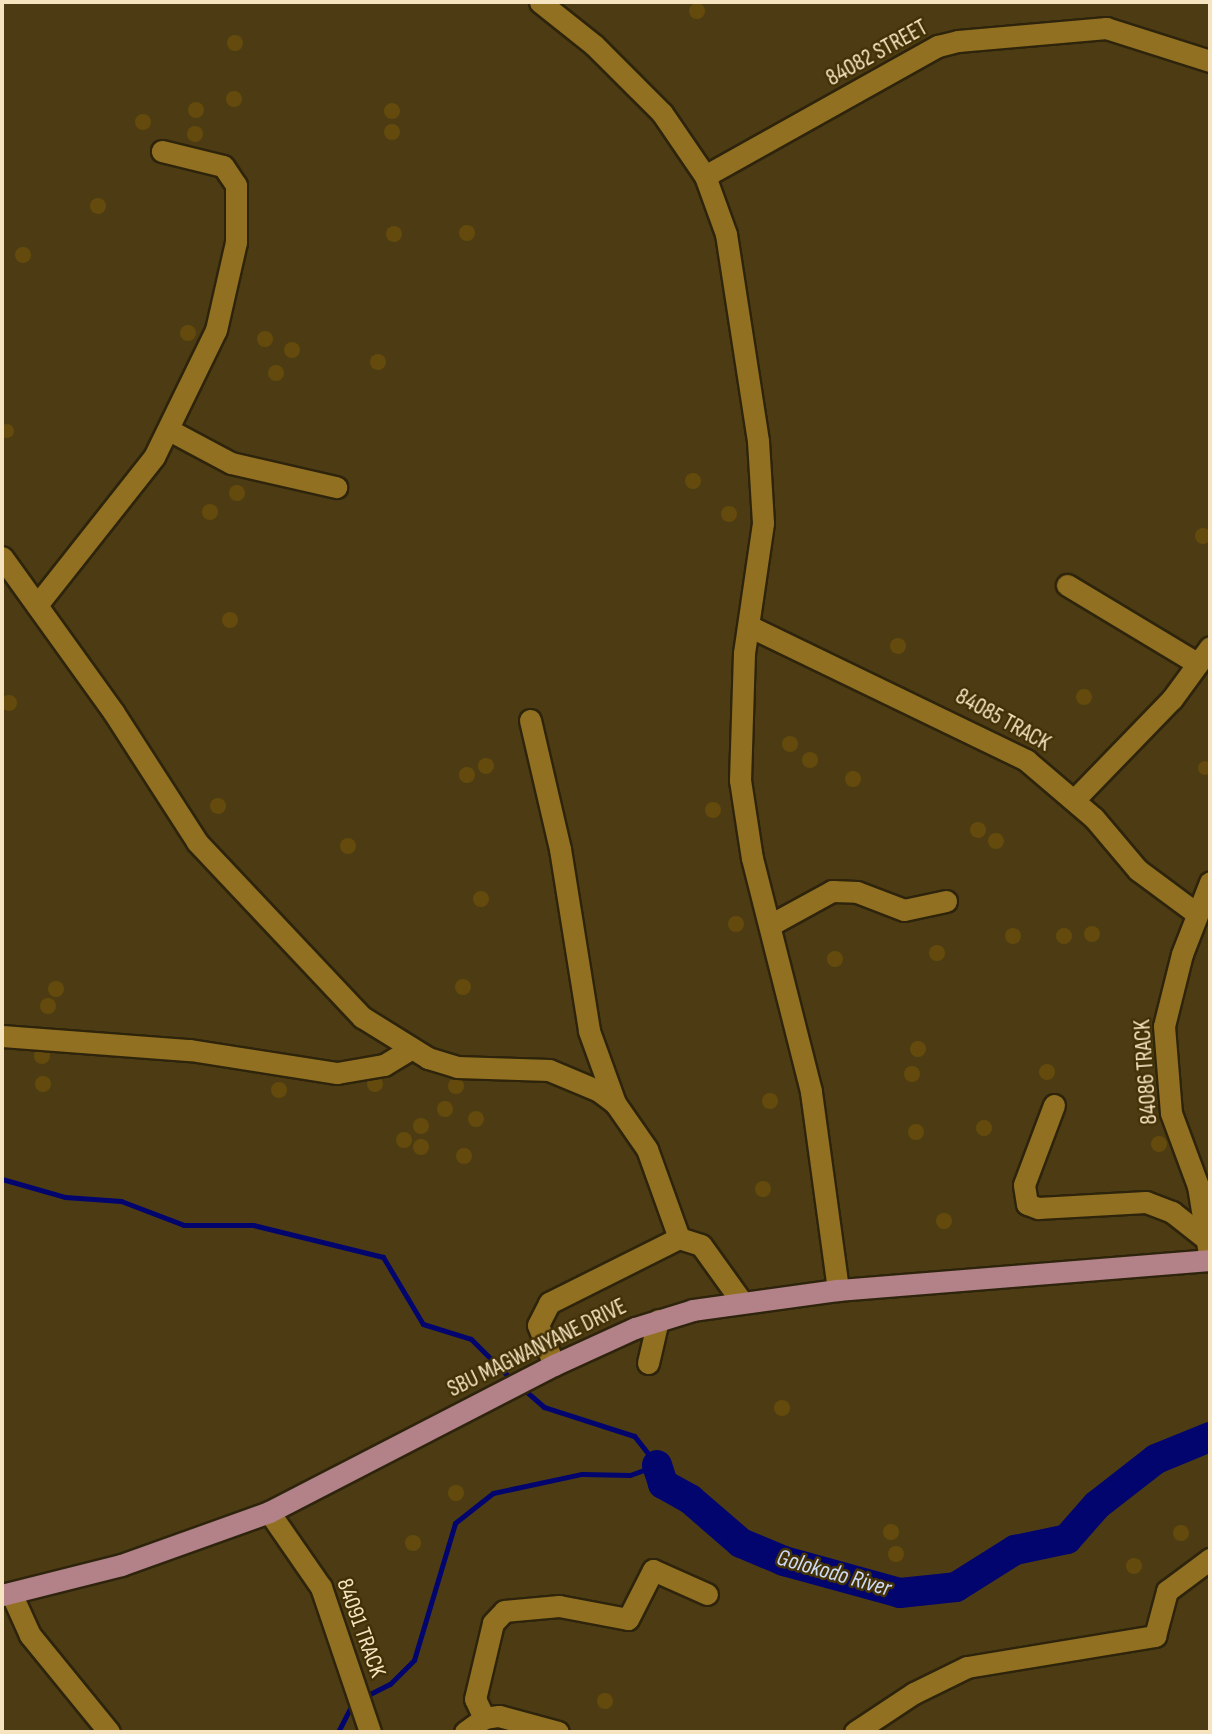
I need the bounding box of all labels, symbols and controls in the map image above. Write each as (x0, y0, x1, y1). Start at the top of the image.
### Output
street label: 84082 STREET (821, 14, 933, 92)
street label: 84085 TRACK (951, 683, 1055, 757)
street label: 84086 TRACK (1129, 1019, 1163, 1125)
street label: SBU MAGWANYANE DRIVE (443, 1293, 631, 1403)
water label: Golokodo River (774, 1543, 894, 1603)
street label: 84091 TRACK (330, 1575, 392, 1681)

